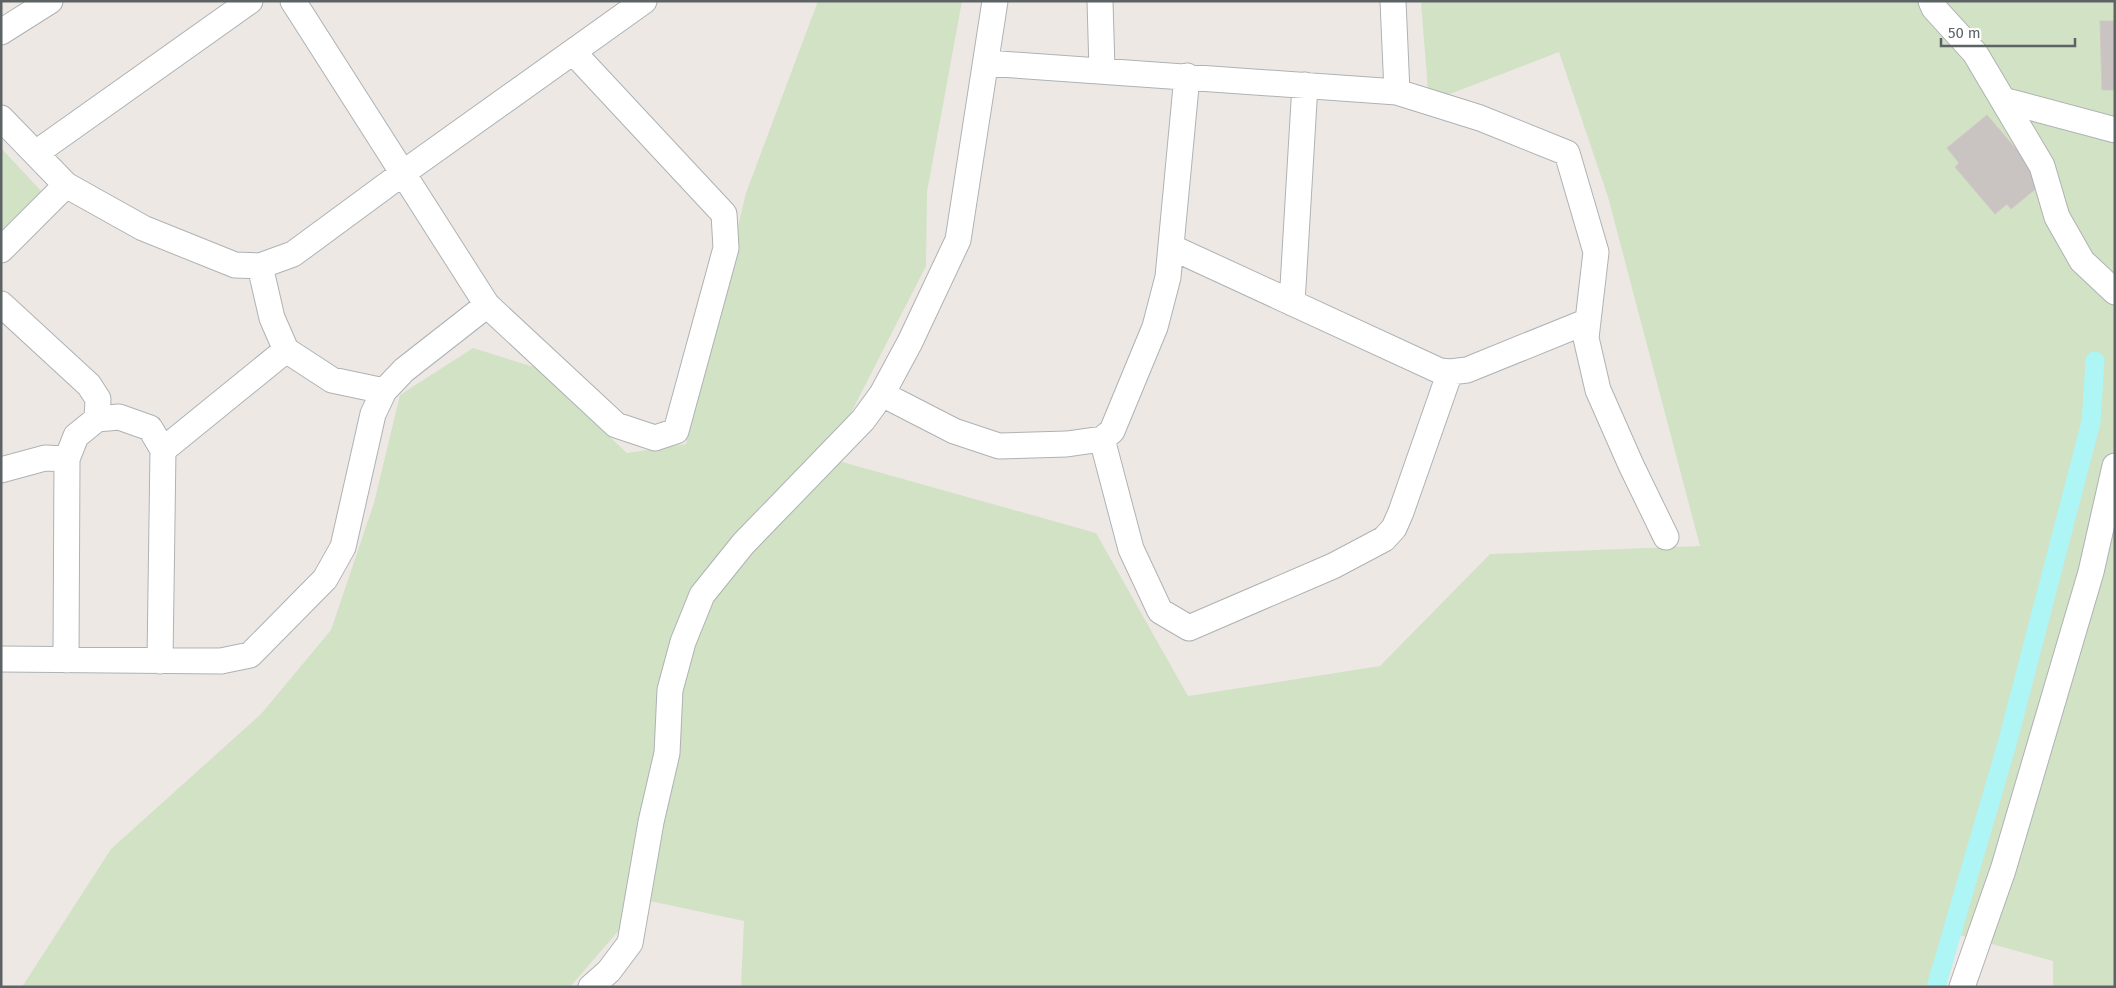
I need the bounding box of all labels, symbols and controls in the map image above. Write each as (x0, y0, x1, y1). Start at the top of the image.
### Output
scale bar (1941, 15, 2075, 47)
text: 50 m (1948, 24, 1981, 42)

